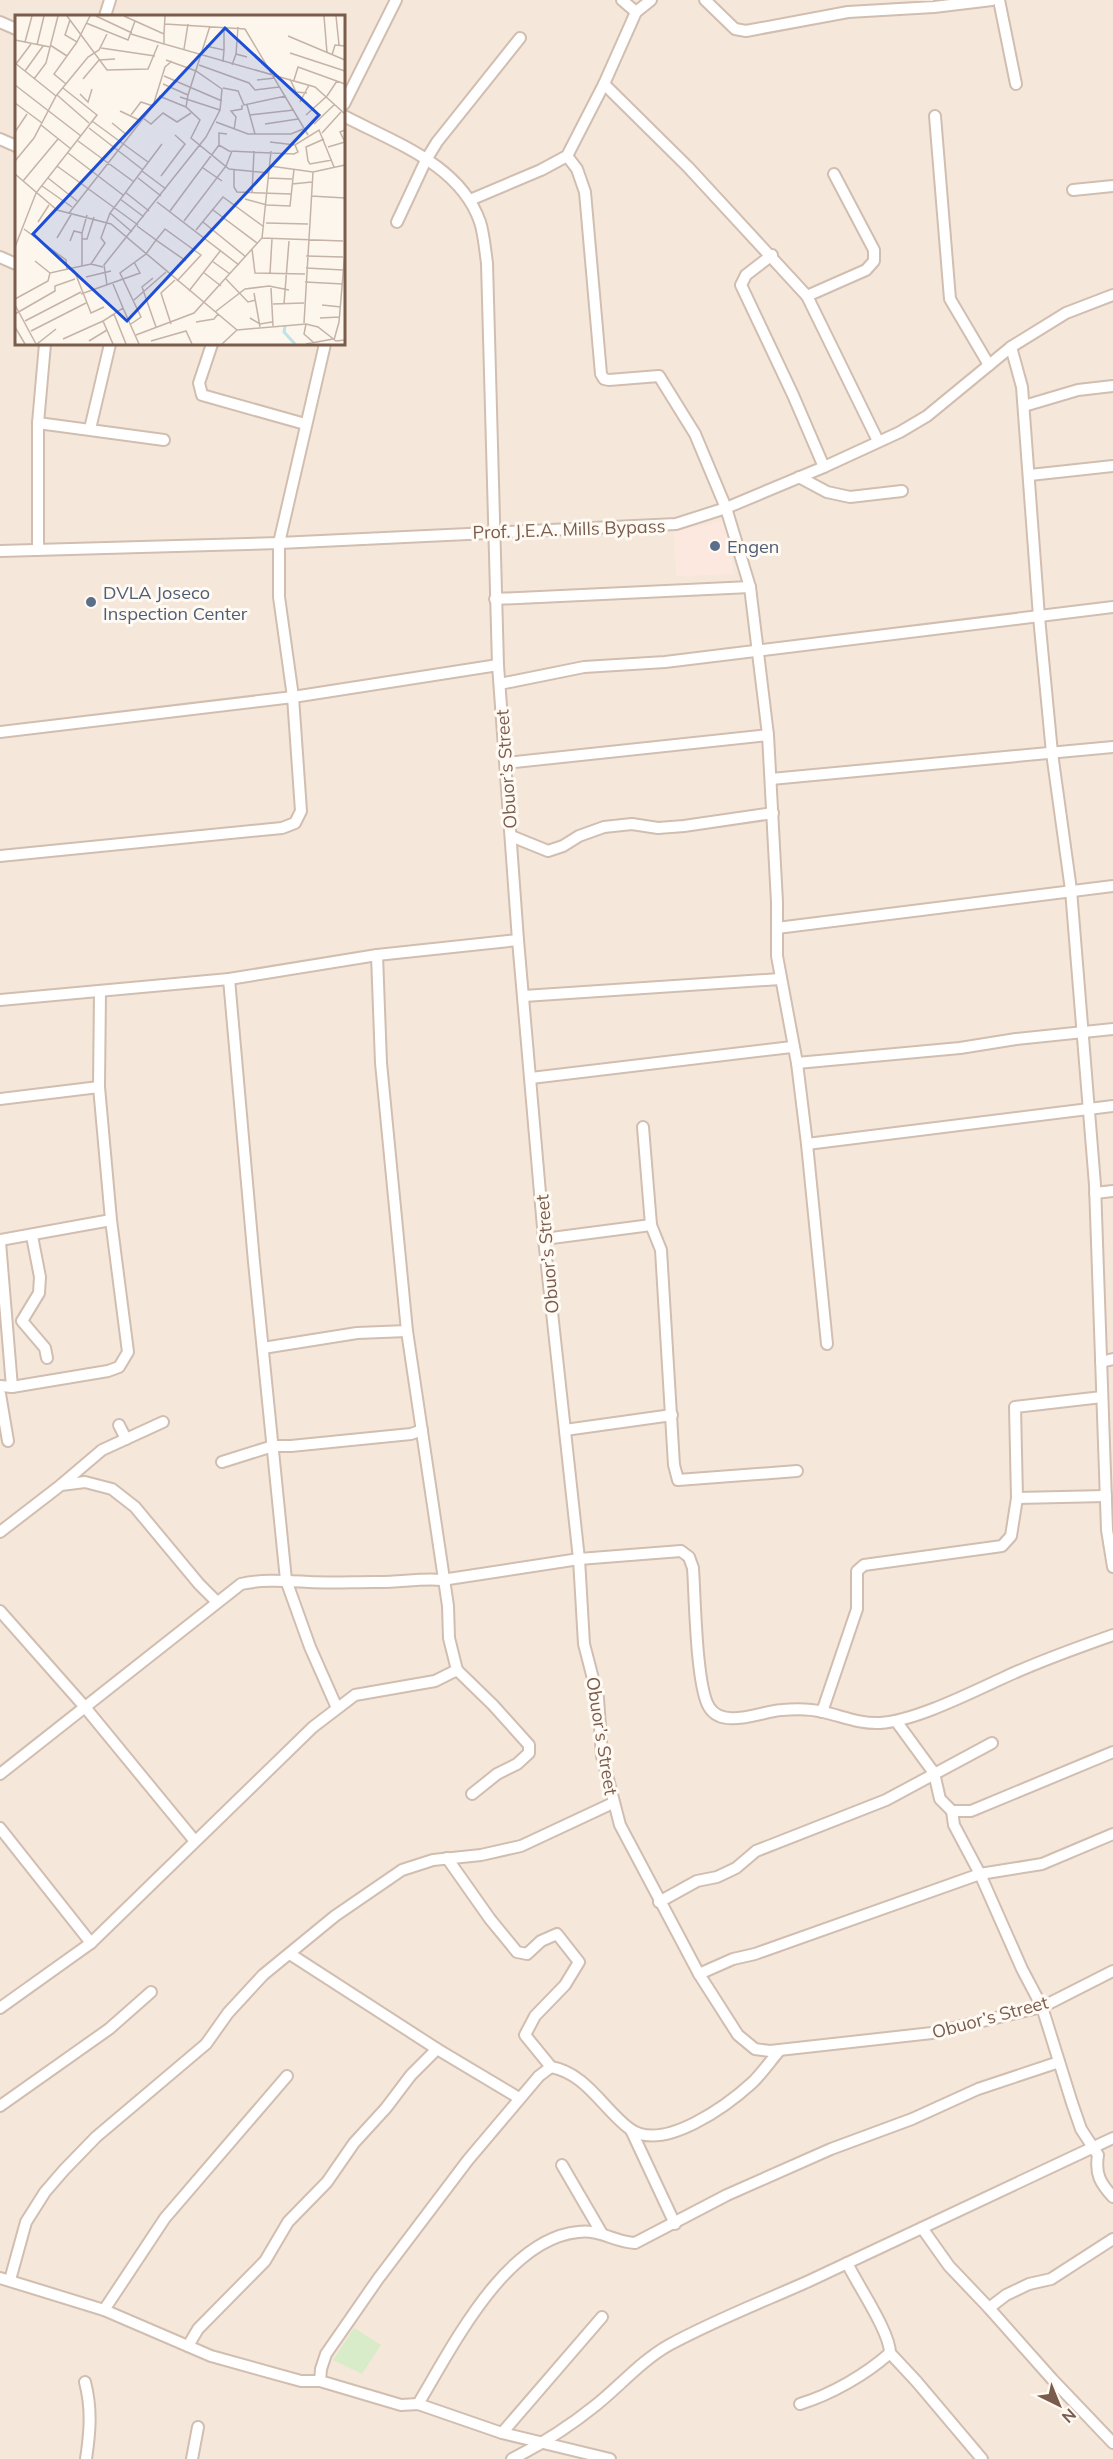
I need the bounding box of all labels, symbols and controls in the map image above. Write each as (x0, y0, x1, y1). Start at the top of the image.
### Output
inset map (15, 15, 345, 345)
street label: Prof. J.E.A. Mills Bypass (472, 514, 666, 544)
place label: Engen (727, 535, 779, 558)
marker: Engen (708, 539, 722, 553)
place label: DVLA Joseco Inspection Center (103, 581, 248, 625)
marker: DVLA Joseco Inspection Center (84, 595, 98, 609)
street label: Obuor’s Street (490, 709, 522, 829)
street label: Obuor’s Street (530, 1193, 564, 1315)
street label: Obuor’s Street (581, 1675, 623, 1797)
street label: Obuor’s Street (929, 1990, 1051, 2044)
north arrow (1029, 2375, 1089, 2435)
text: N (1058, 2405, 1080, 2427)

